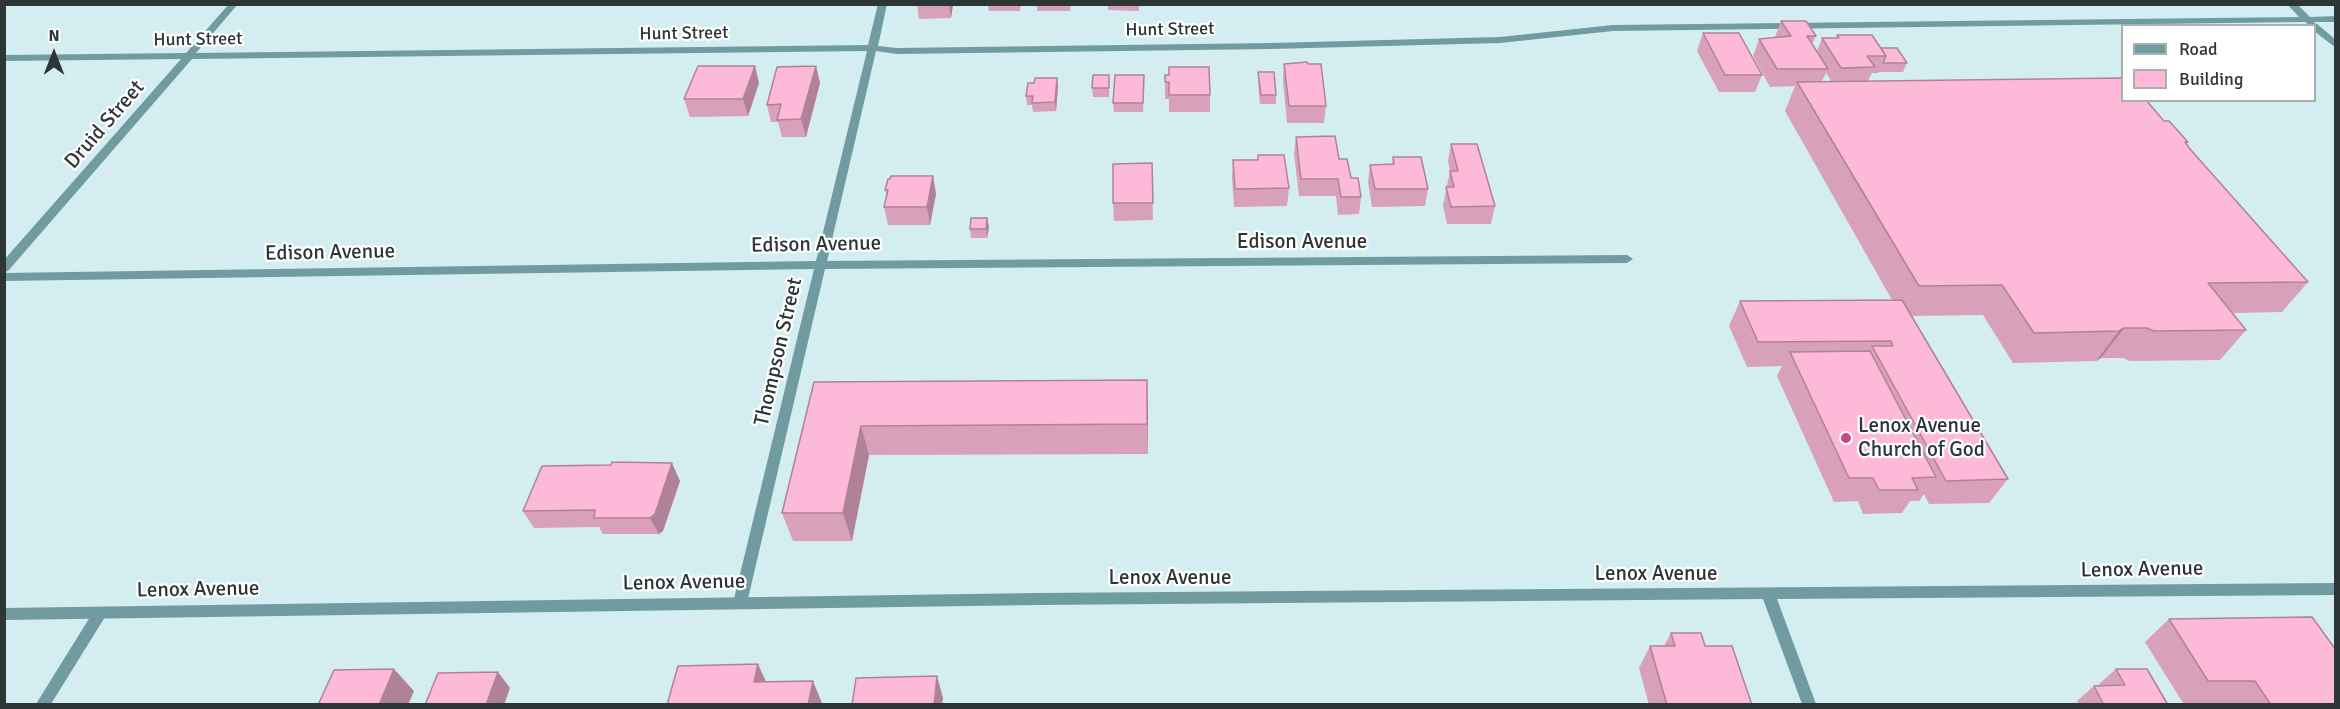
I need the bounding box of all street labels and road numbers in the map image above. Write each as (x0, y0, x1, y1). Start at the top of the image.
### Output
street label: Hunt Street (1125, 18, 1215, 42)
street label: Hunt Street (639, 22, 729, 46)
street label: Hunt Street (153, 28, 243, 52)
street label: Druid Street (60, 76, 150, 174)
street label: Edison Avenue (1237, 229, 1367, 255)
street label: Edison Avenue (751, 231, 881, 259)
street label: Edison Avenue (265, 239, 395, 267)
street label: Thompson Street (750, 275, 808, 429)
street label: Lenox Avenue (2080, 556, 2204, 584)
street label: Lenox Avenue (1595, 561, 1717, 587)
street label: Lenox Avenue (1109, 565, 1231, 591)
street label: Lenox Avenue (622, 569, 746, 597)
street label: Lenox Avenue (136, 576, 260, 604)

